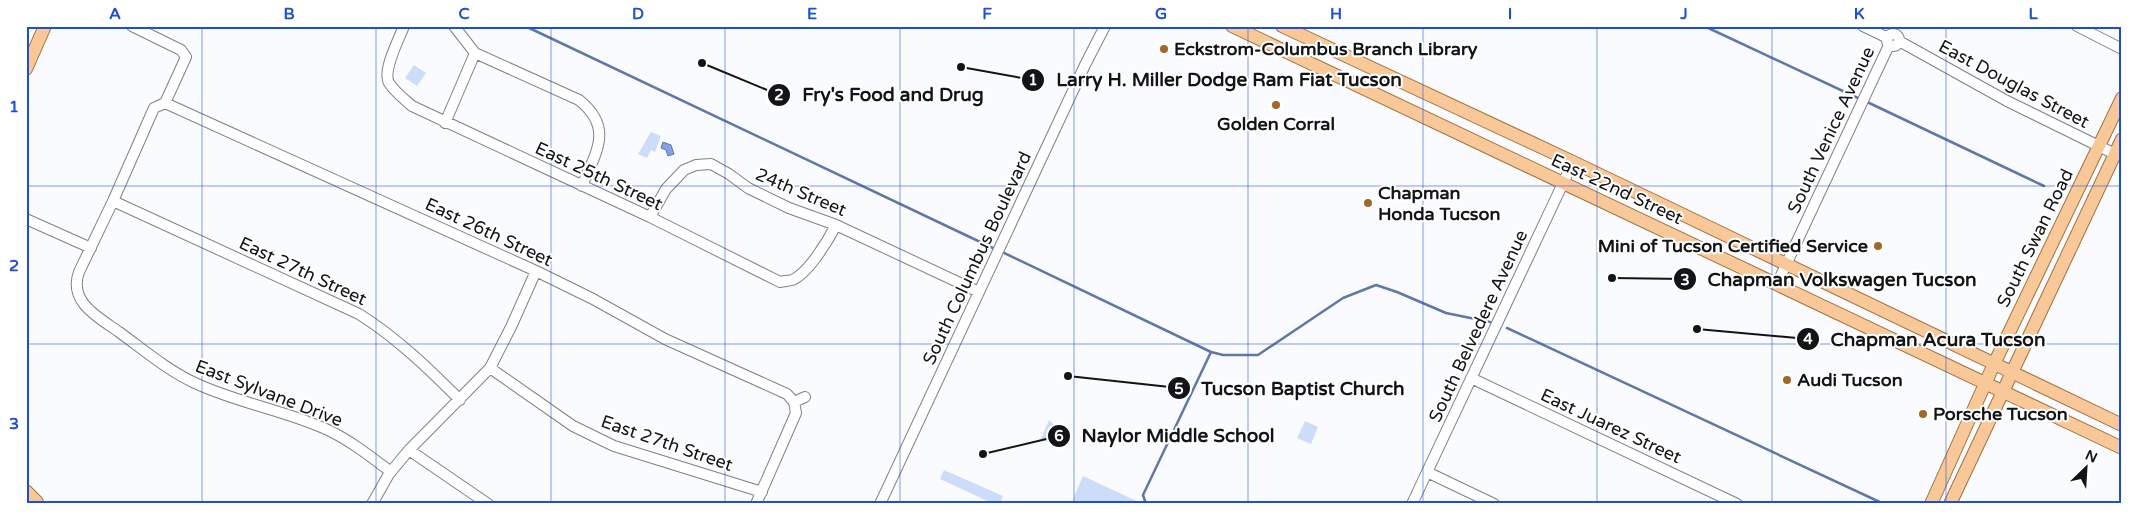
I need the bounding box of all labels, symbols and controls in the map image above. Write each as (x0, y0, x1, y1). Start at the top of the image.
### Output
text: A (109, 4, 121, 24)
text: B (283, 4, 295, 24)
text: C (458, 4, 470, 24)
text: D (632, 4, 644, 24)
text: E (807, 4, 817, 24)
text: F (982, 4, 992, 24)
text: G (1155, 4, 1167, 24)
text: H (1330, 4, 1342, 24)
text: I (1508, 4, 1512, 24)
text: J (1679, 4, 1688, 24)
text: K (1854, 4, 1865, 24)
text: L (2028, 4, 2038, 24)
street label: East Douglas Street (1935, 35, 2093, 133)
place label: Eckstrom-Columbus Branch Library (1174, 38, 1478, 60)
marker: Eckstrom-Columbus Branch Library (1158, 43, 1170, 55)
street label: South Venice Avenue (1783, 43, 1879, 217)
callout: Larry H. Miller Dodge Ram Fiat Tucson (1021, 63, 1411, 97)
text: Larry H. Miller Dodge Ram Fiat Tucson (1056, 69, 1402, 92)
text: 1 (1028, 71, 1038, 89)
callout: Fry's Food and Drug (767, 78, 994, 112)
text: Fry's Food and Drug (802, 84, 984, 107)
text: 2 (774, 86, 784, 104)
text: 1 (9, 97, 19, 117)
marker: Golden Corral (1270, 99, 1282, 111)
place label: Golden Corral (1217, 113, 1335, 135)
street label: East 25th Street (532, 137, 666, 215)
street label: South Columbus Boulevard (918, 148, 1036, 368)
street label: East 22nd Street (1548, 149, 1686, 229)
street label: 24th Street (752, 163, 850, 221)
street label: South Swan Road (1992, 165, 2078, 311)
place label: Chapman Honda Tucson (1378, 182, 1500, 225)
street label: East 26th Street (422, 193, 556, 271)
marker: Chapman Honda Tucson (1362, 197, 1374, 209)
street label: South Belvedere Avenue (1424, 226, 1532, 426)
street label: East 27th Street (236, 232, 370, 310)
place label: Mini of Tucson Certified Service (1598, 235, 1868, 257)
marker: Mini of Tucson Certified Service (1872, 240, 1884, 252)
text: 2 (9, 256, 19, 276)
callout: Chapman Volkswagen Tucson (1672, 262, 1986, 296)
text: Chapman Volkswagen Tucson (1707, 269, 1977, 292)
text: 3 (1680, 271, 1690, 289)
callout: Chapman Acura Tucson (1796, 322, 2056, 356)
text: Chapman Acura Tucson (1831, 329, 2046, 352)
text: 4 (1803, 330, 1813, 348)
street label: East Sylvane Drive (192, 355, 346, 431)
place label: Audi Tucson (1797, 369, 1903, 391)
callout: Tucson Baptist Church (1167, 371, 1415, 405)
marker: Audi Tucson (1781, 374, 1793, 386)
text: Tucson Baptist Church (1200, 378, 1405, 401)
text: 5 (1174, 380, 1184, 398)
street label: East Juarez Street (1537, 384, 1685, 468)
place label: Porsche Tucson (1933, 403, 2068, 425)
marker: Porsche Tucson (1917, 408, 1929, 420)
street label: East 27th Street (598, 410, 736, 476)
text: 3 (9, 414, 19, 434)
callout: Naylor Middle School (1047, 419, 1285, 453)
text: Naylor Middle School (1081, 425, 1275, 448)
text: 6 (1054, 427, 1064, 445)
north arrow (2060, 442, 2110, 492)
text: N (2083, 447, 2100, 467)

